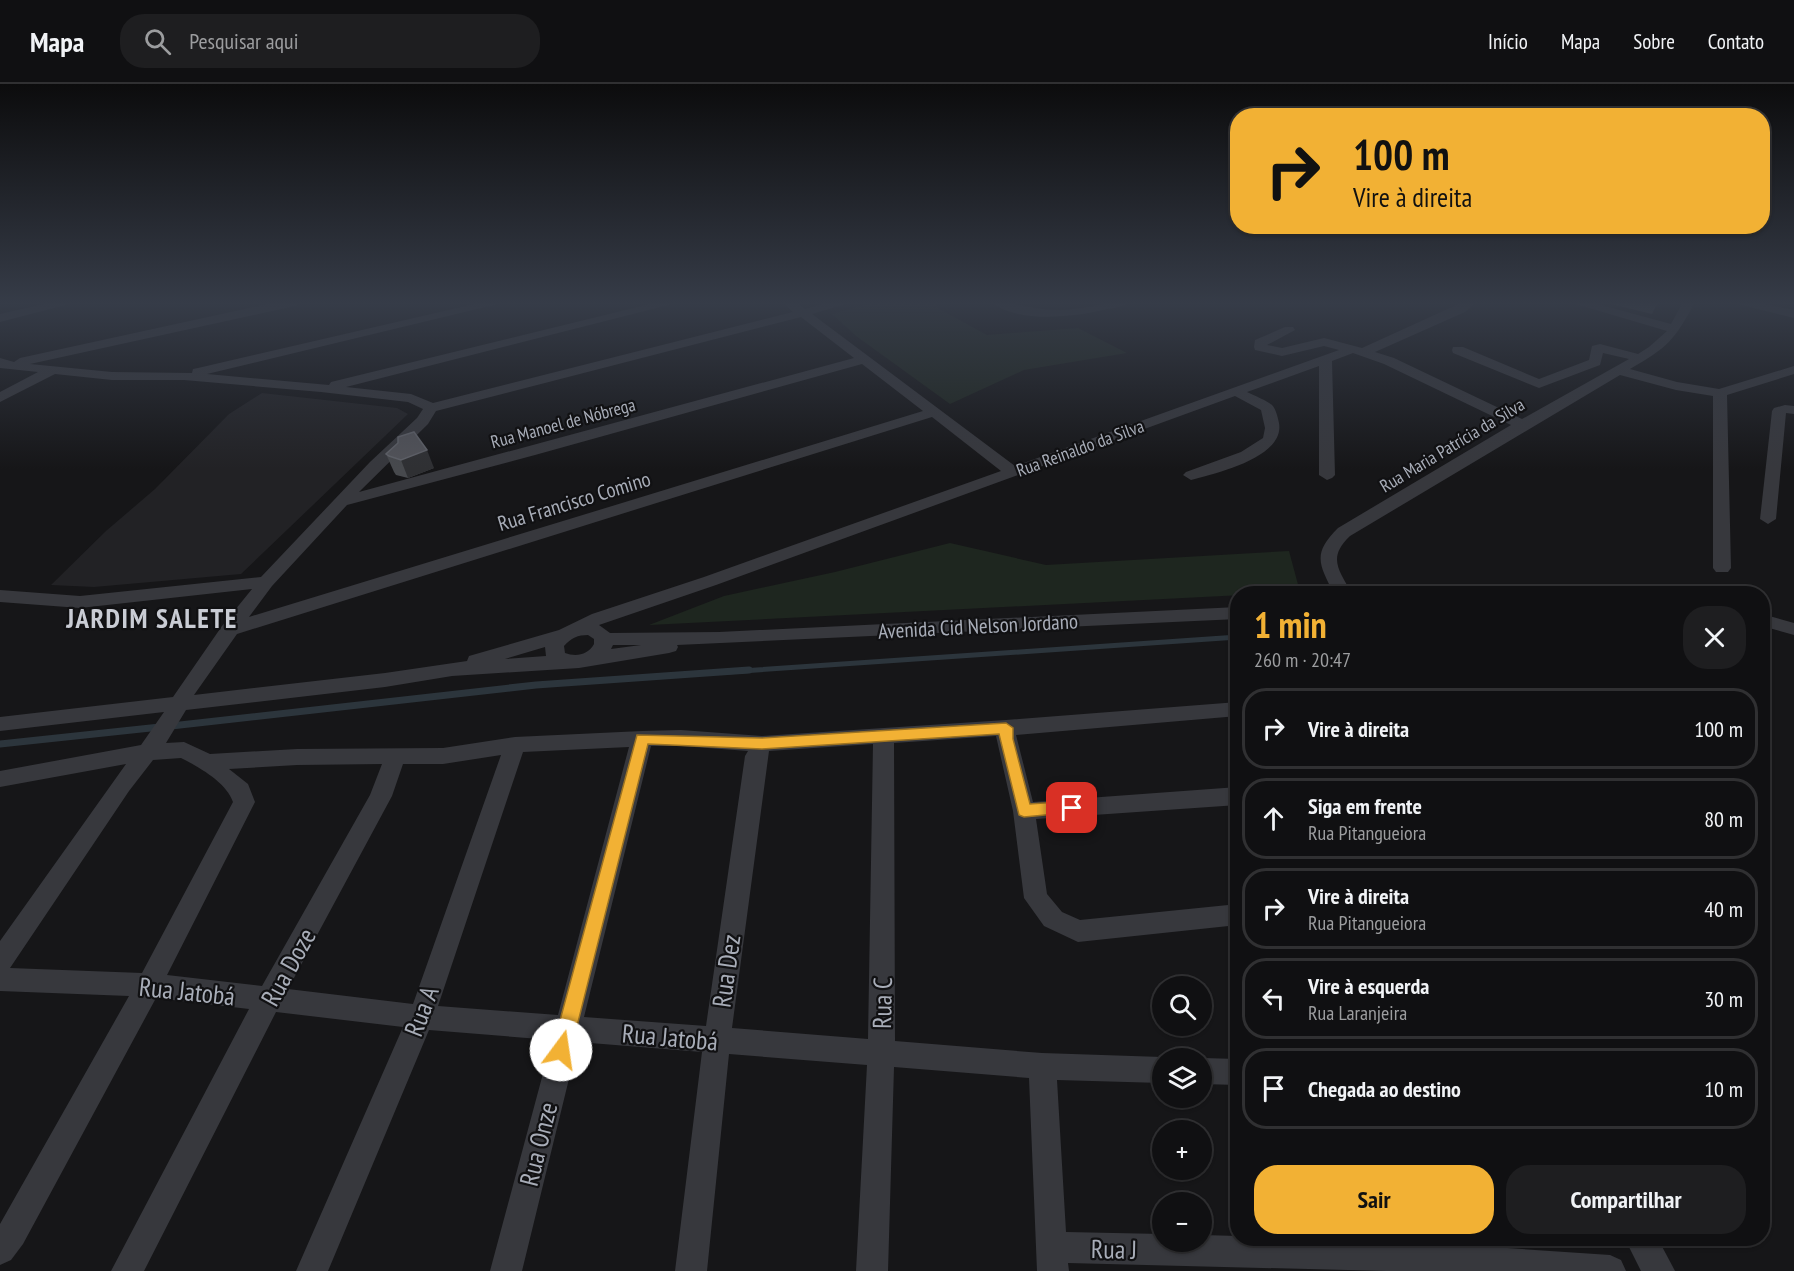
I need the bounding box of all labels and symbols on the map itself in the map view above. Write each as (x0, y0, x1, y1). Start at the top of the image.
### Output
street label: Rua Manoel de Nóbrega (488, 393, 638, 453)
street label: Rua Maria Patrícia da Silva (1375, 393, 1529, 497)
street label: Rua Reinaldo da Silva (1013, 414, 1147, 482)
street label: Rua Francisco Comino (494, 465, 654, 537)
district label: JARDIM SALETE (65, 601, 238, 635)
street label: Avenida Cid Nelson Jordano (877, 607, 1079, 645)
pin (1046, 782, 1097, 833)
street label: Rua Doze (253, 922, 323, 1012)
street label: Rua Dez (705, 932, 747, 1010)
street label: Rua Jatobá (137, 970, 237, 1012)
street label: Rua C (865, 977, 899, 1029)
street label: Rua A (396, 981, 446, 1041)
street label: Rua Jatobá (621, 1016, 719, 1058)
position arrow (529, 1018, 593, 1082)
street label: Rua Onze (512, 1099, 564, 1189)
street label: Rua J (1091, 1232, 1137, 1266)

